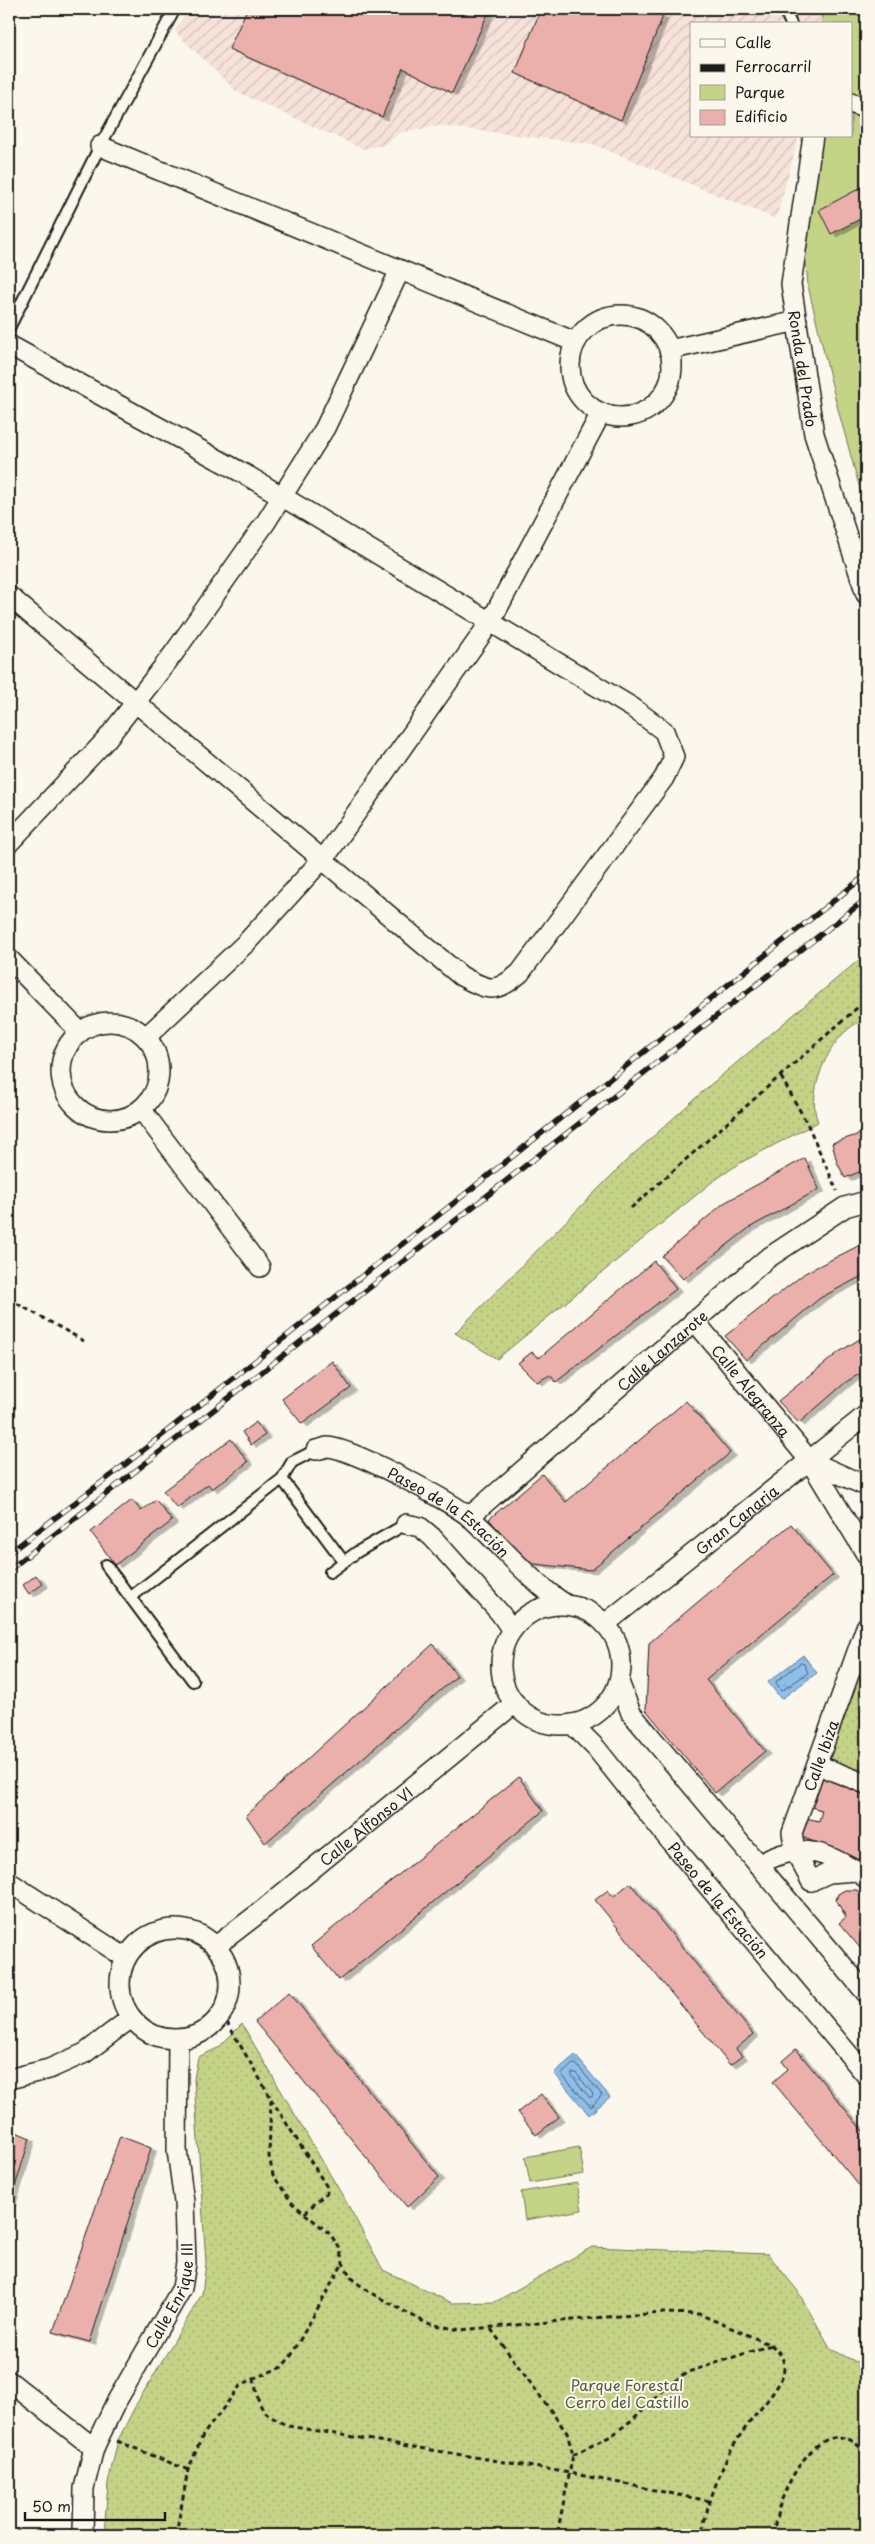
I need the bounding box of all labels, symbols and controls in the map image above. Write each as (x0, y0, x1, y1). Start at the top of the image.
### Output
legend (690, 22, 852, 138)
text: Calle (735, 30, 772, 53)
text: Ferrocarril (735, 54, 812, 77)
text: Parque (735, 80, 785, 103)
text: Edificio (735, 104, 788, 127)
street label: Ronda del Prado (784, 308, 824, 428)
street label: Calle Lanzarote (611, 1304, 712, 1396)
street label: Calle Alegranza (707, 1339, 797, 1442)
street label: Paseo de la Estación (384, 1460, 516, 1562)
street label: Gran Canaria (690, 1478, 783, 1559)
street label: Calle Ibiza (797, 1716, 844, 1794)
street label: Calle Alfonso VI (314, 1780, 417, 1871)
street label: Paseo de la Estación (663, 1836, 775, 1963)
street label: Calle Enrique III (138, 2242, 198, 2352)
park label: Parque Forestal Cerro del Castillo (565, 2373, 689, 2413)
scale bar (25, 2489, 165, 2521)
text: 50 m (32, 2494, 71, 2517)

